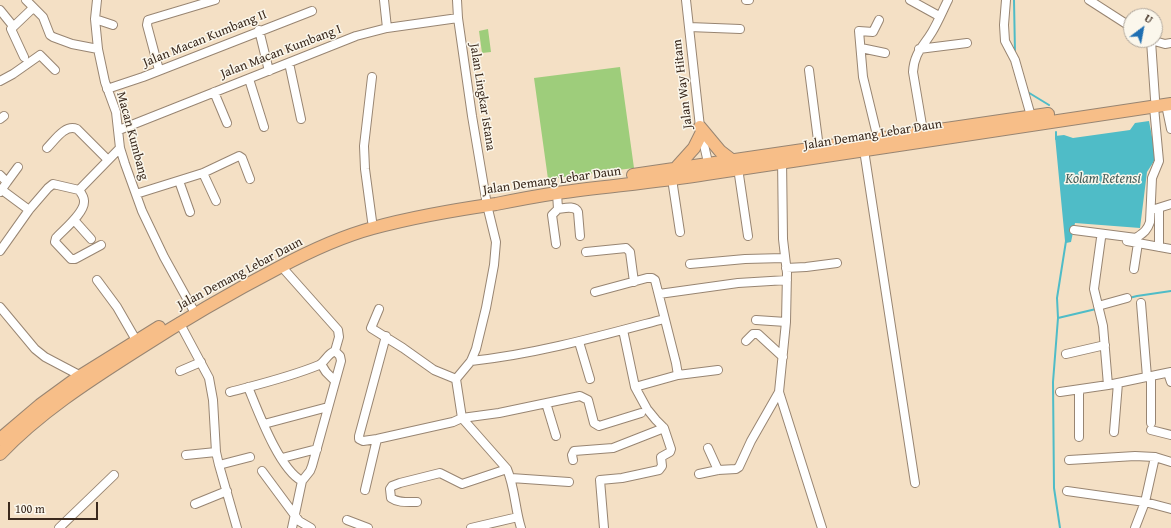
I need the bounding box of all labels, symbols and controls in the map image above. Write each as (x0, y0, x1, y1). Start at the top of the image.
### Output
street label: Jalan Macan Kumbang II (141, 7, 269, 71)
north arrow (1123, 8, 1163, 48)
text: U (1141, 10, 1156, 27)
street label: Jalan Macan Kumbang I (218, 22, 344, 82)
street label: Jalan Way Hitam (670, 38, 696, 130)
street label: Jalan Lingkar Istana (466, 42, 498, 152)
street label: Macan Kumbang (113, 90, 151, 182)
street label: Jalan Demang Lebar Daun (803, 116, 943, 154)
street label: Jalan Demang Lebar Daun (482, 164, 622, 198)
water label: Kolam Retensi (1065, 171, 1141, 187)
street label: Jalan Demang Lebar Daun (175, 234, 305, 314)
scale bar (10, 494, 100, 520)
text: 100 m (15, 500, 45, 517)

